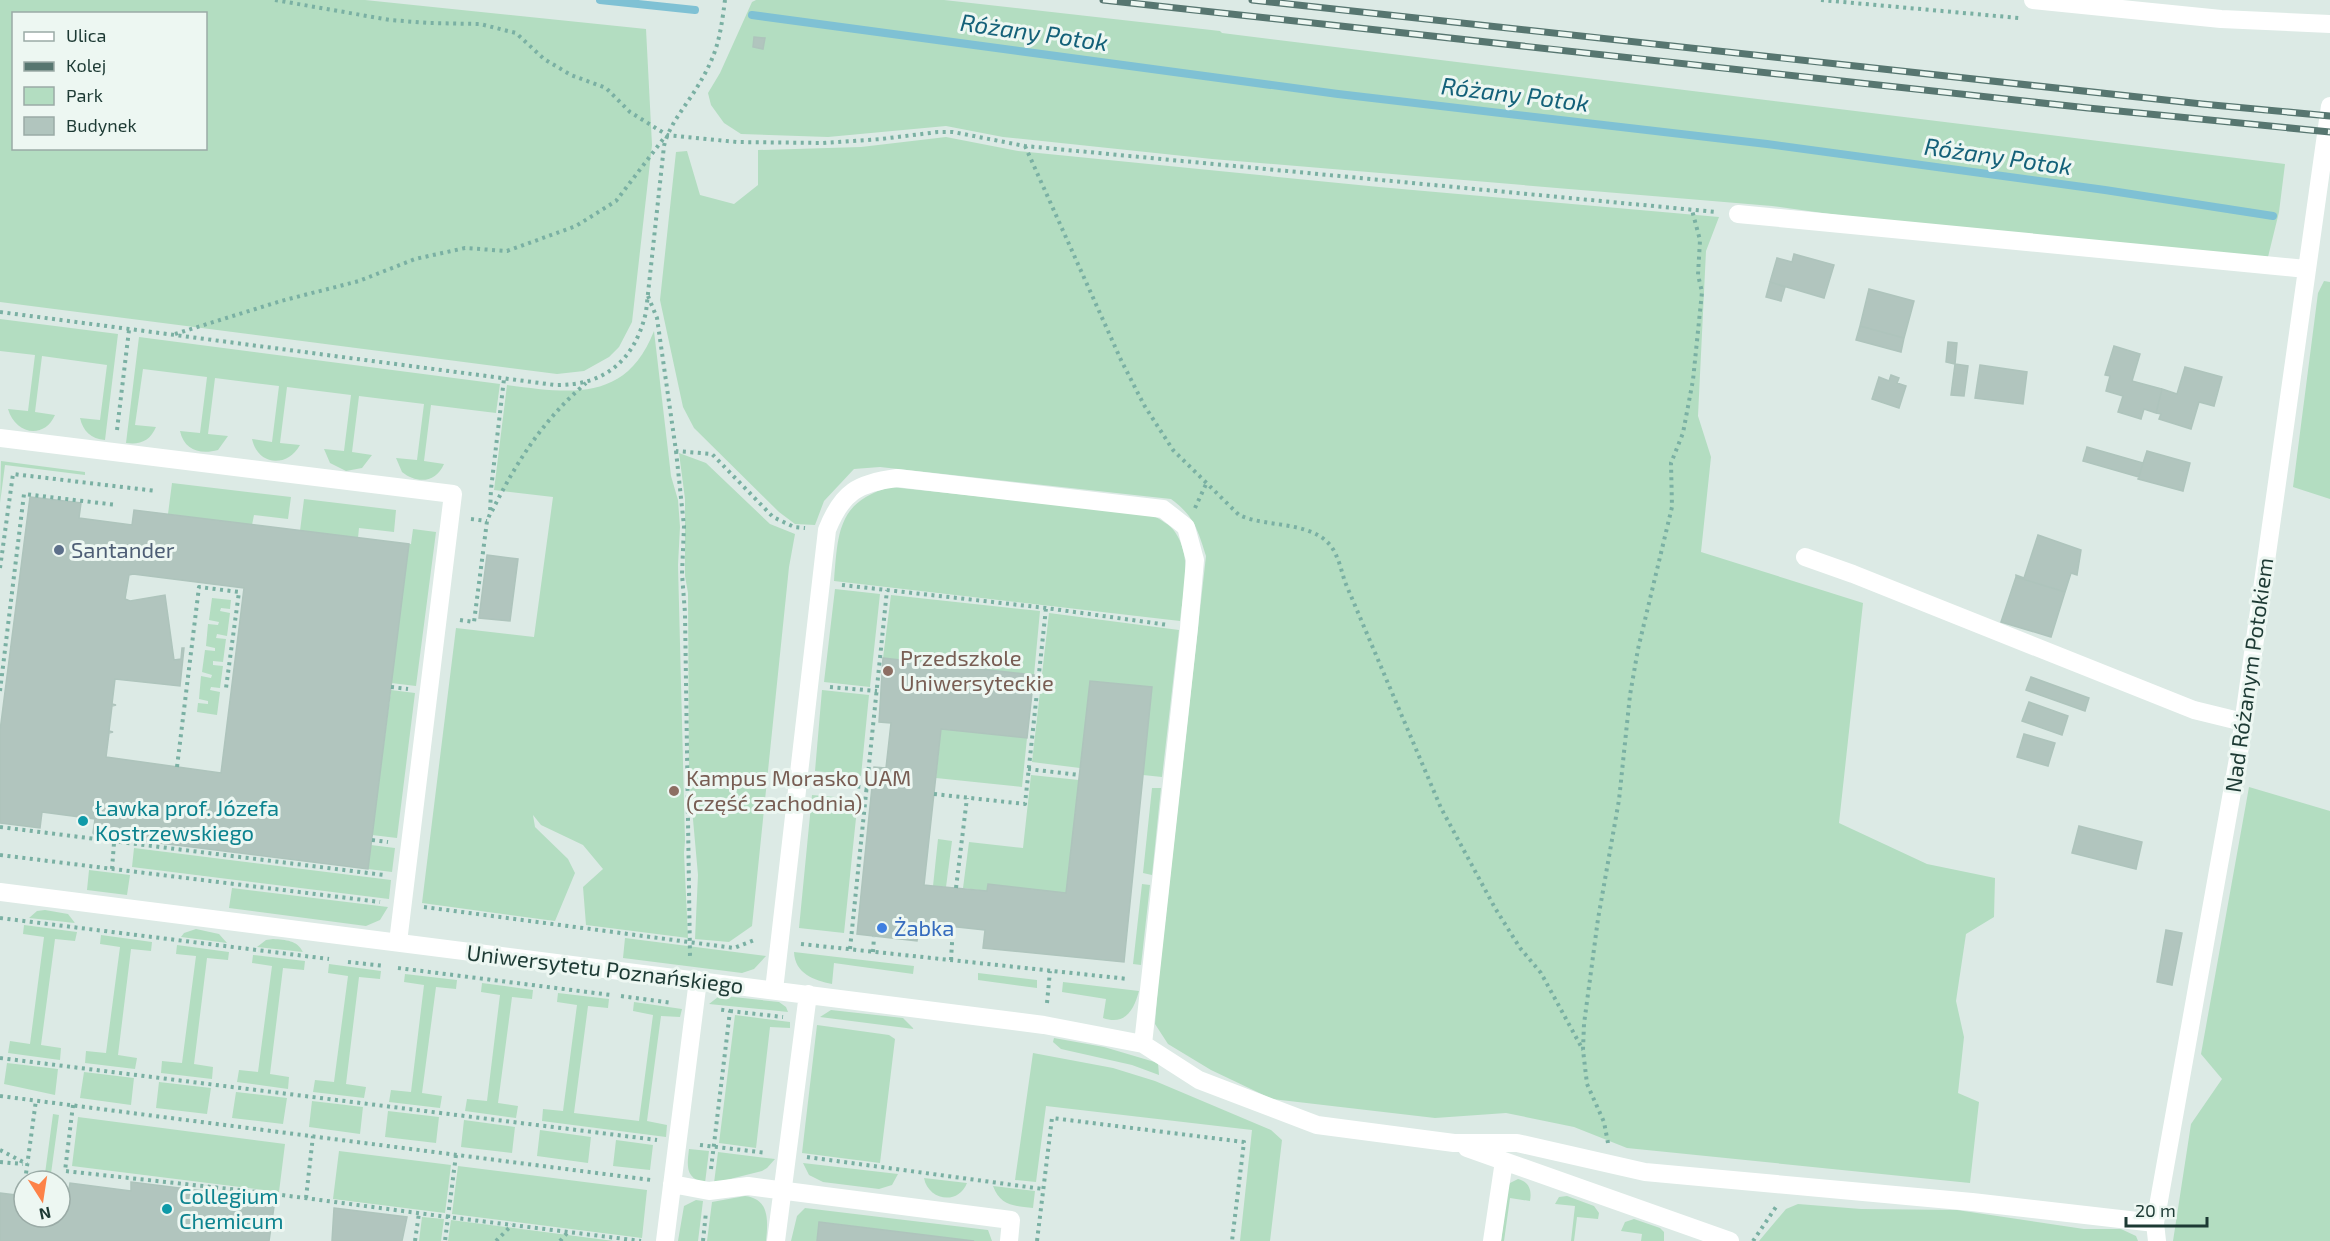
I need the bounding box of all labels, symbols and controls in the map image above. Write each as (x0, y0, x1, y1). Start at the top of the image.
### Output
water label: Różany Potok (959, 7, 1110, 56)
legend (12, 12, 207, 150)
text: Ulica (66, 24, 106, 46)
text: Kolej (66, 54, 106, 76)
water label: Różany Potok (1440, 70, 1591, 117)
text: Park (66, 84, 103, 106)
text: Budynek (66, 114, 137, 136)
water label: Różany Potok (1923, 131, 2074, 180)
place label: Santander (71, 536, 175, 562)
marker: Santander (52, 543, 66, 557)
street label: Nad Różanym Potokiem (2219, 556, 2277, 794)
place label: Przedszkole Uniwersyteckie (900, 644, 1054, 695)
marker: Przedszkole Uniwersyteckie (881, 664, 895, 678)
place label: Kampus Morasko UAM (część zachodnia) (686, 764, 911, 815)
marker: Kampus Morasko UAM (część zachodnia) (667, 784, 681, 798)
place label: Ławka prof. Józefa Kostrzewskiego (95, 794, 279, 845)
marker: Ławka prof. Józefa Kostrzewskiego (76, 814, 90, 828)
place label: Żabka (894, 914, 954, 940)
marker: Żabka (875, 921, 889, 935)
street label: Uniwersytetu Poznańskiego (465, 938, 745, 998)
north arrow (12, 1169, 72, 1229)
place label: Collegium Chemicum (179, 1182, 283, 1233)
scale bar (2126, 1190, 2207, 1228)
text: 20 m (2135, 1199, 2176, 1221)
marker: Collegium Chemicum (160, 1202, 174, 1216)
text: N (38, 1204, 53, 1225)

